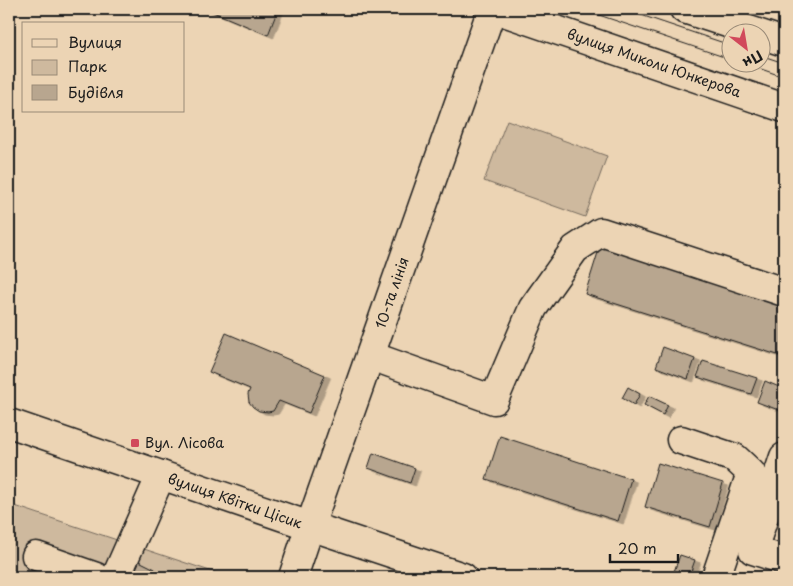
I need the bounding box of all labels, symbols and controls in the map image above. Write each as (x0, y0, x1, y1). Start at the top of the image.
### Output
legend (22, 22, 185, 112)
north arrow (720, 22, 770, 72)
street label: вулиця Миколи Юнкерова (564, 23, 744, 102)
text: Вулиця (68, 30, 122, 53)
text: Пн (739, 45, 767, 74)
text: Парк (68, 54, 107, 77)
text: Будівля (68, 80, 124, 103)
street label: 10-та лінія (369, 254, 414, 331)
place label: Вул. Лісова (145, 432, 224, 453)
marker: Вул. Лісова (129, 437, 141, 449)
street label: вулиця Квітки Цісик (165, 468, 306, 534)
scale bar (610, 531, 678, 563)
text: 20 m (618, 536, 657, 559)

